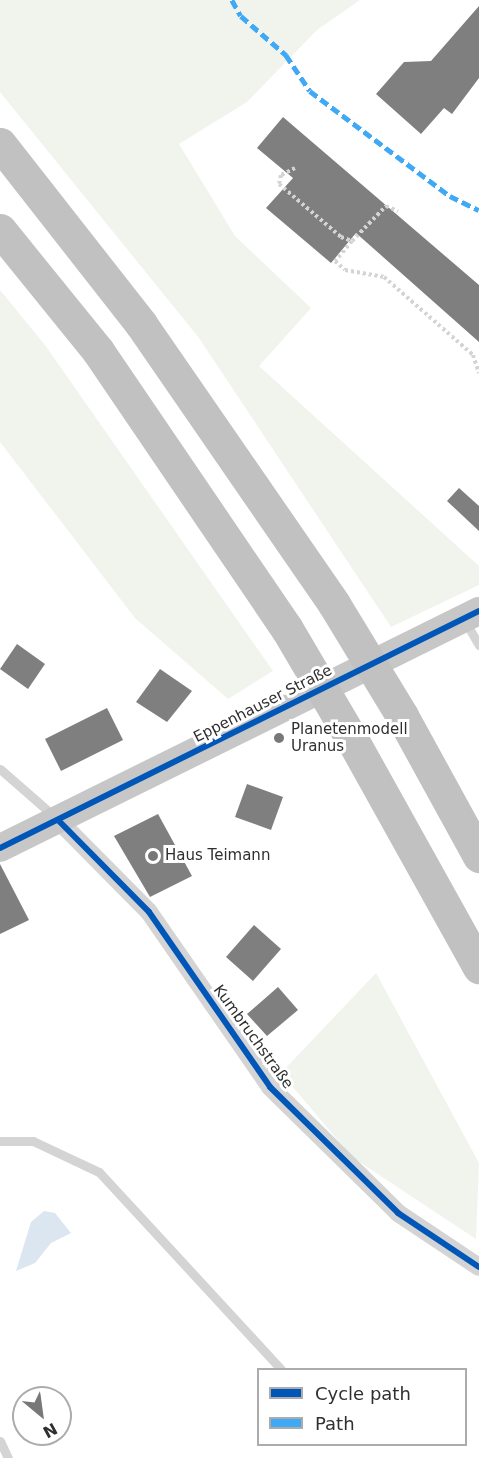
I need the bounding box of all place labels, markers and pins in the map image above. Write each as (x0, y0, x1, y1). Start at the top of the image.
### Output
place label: Planetenmodell Uranus (291, 720, 408, 755)
marker: Planetenmodell Uranus (272, 731, 286, 745)
place label: Haus Teimann (165, 847, 270, 865)
marker: Haus Teimann (146, 849, 160, 863)

